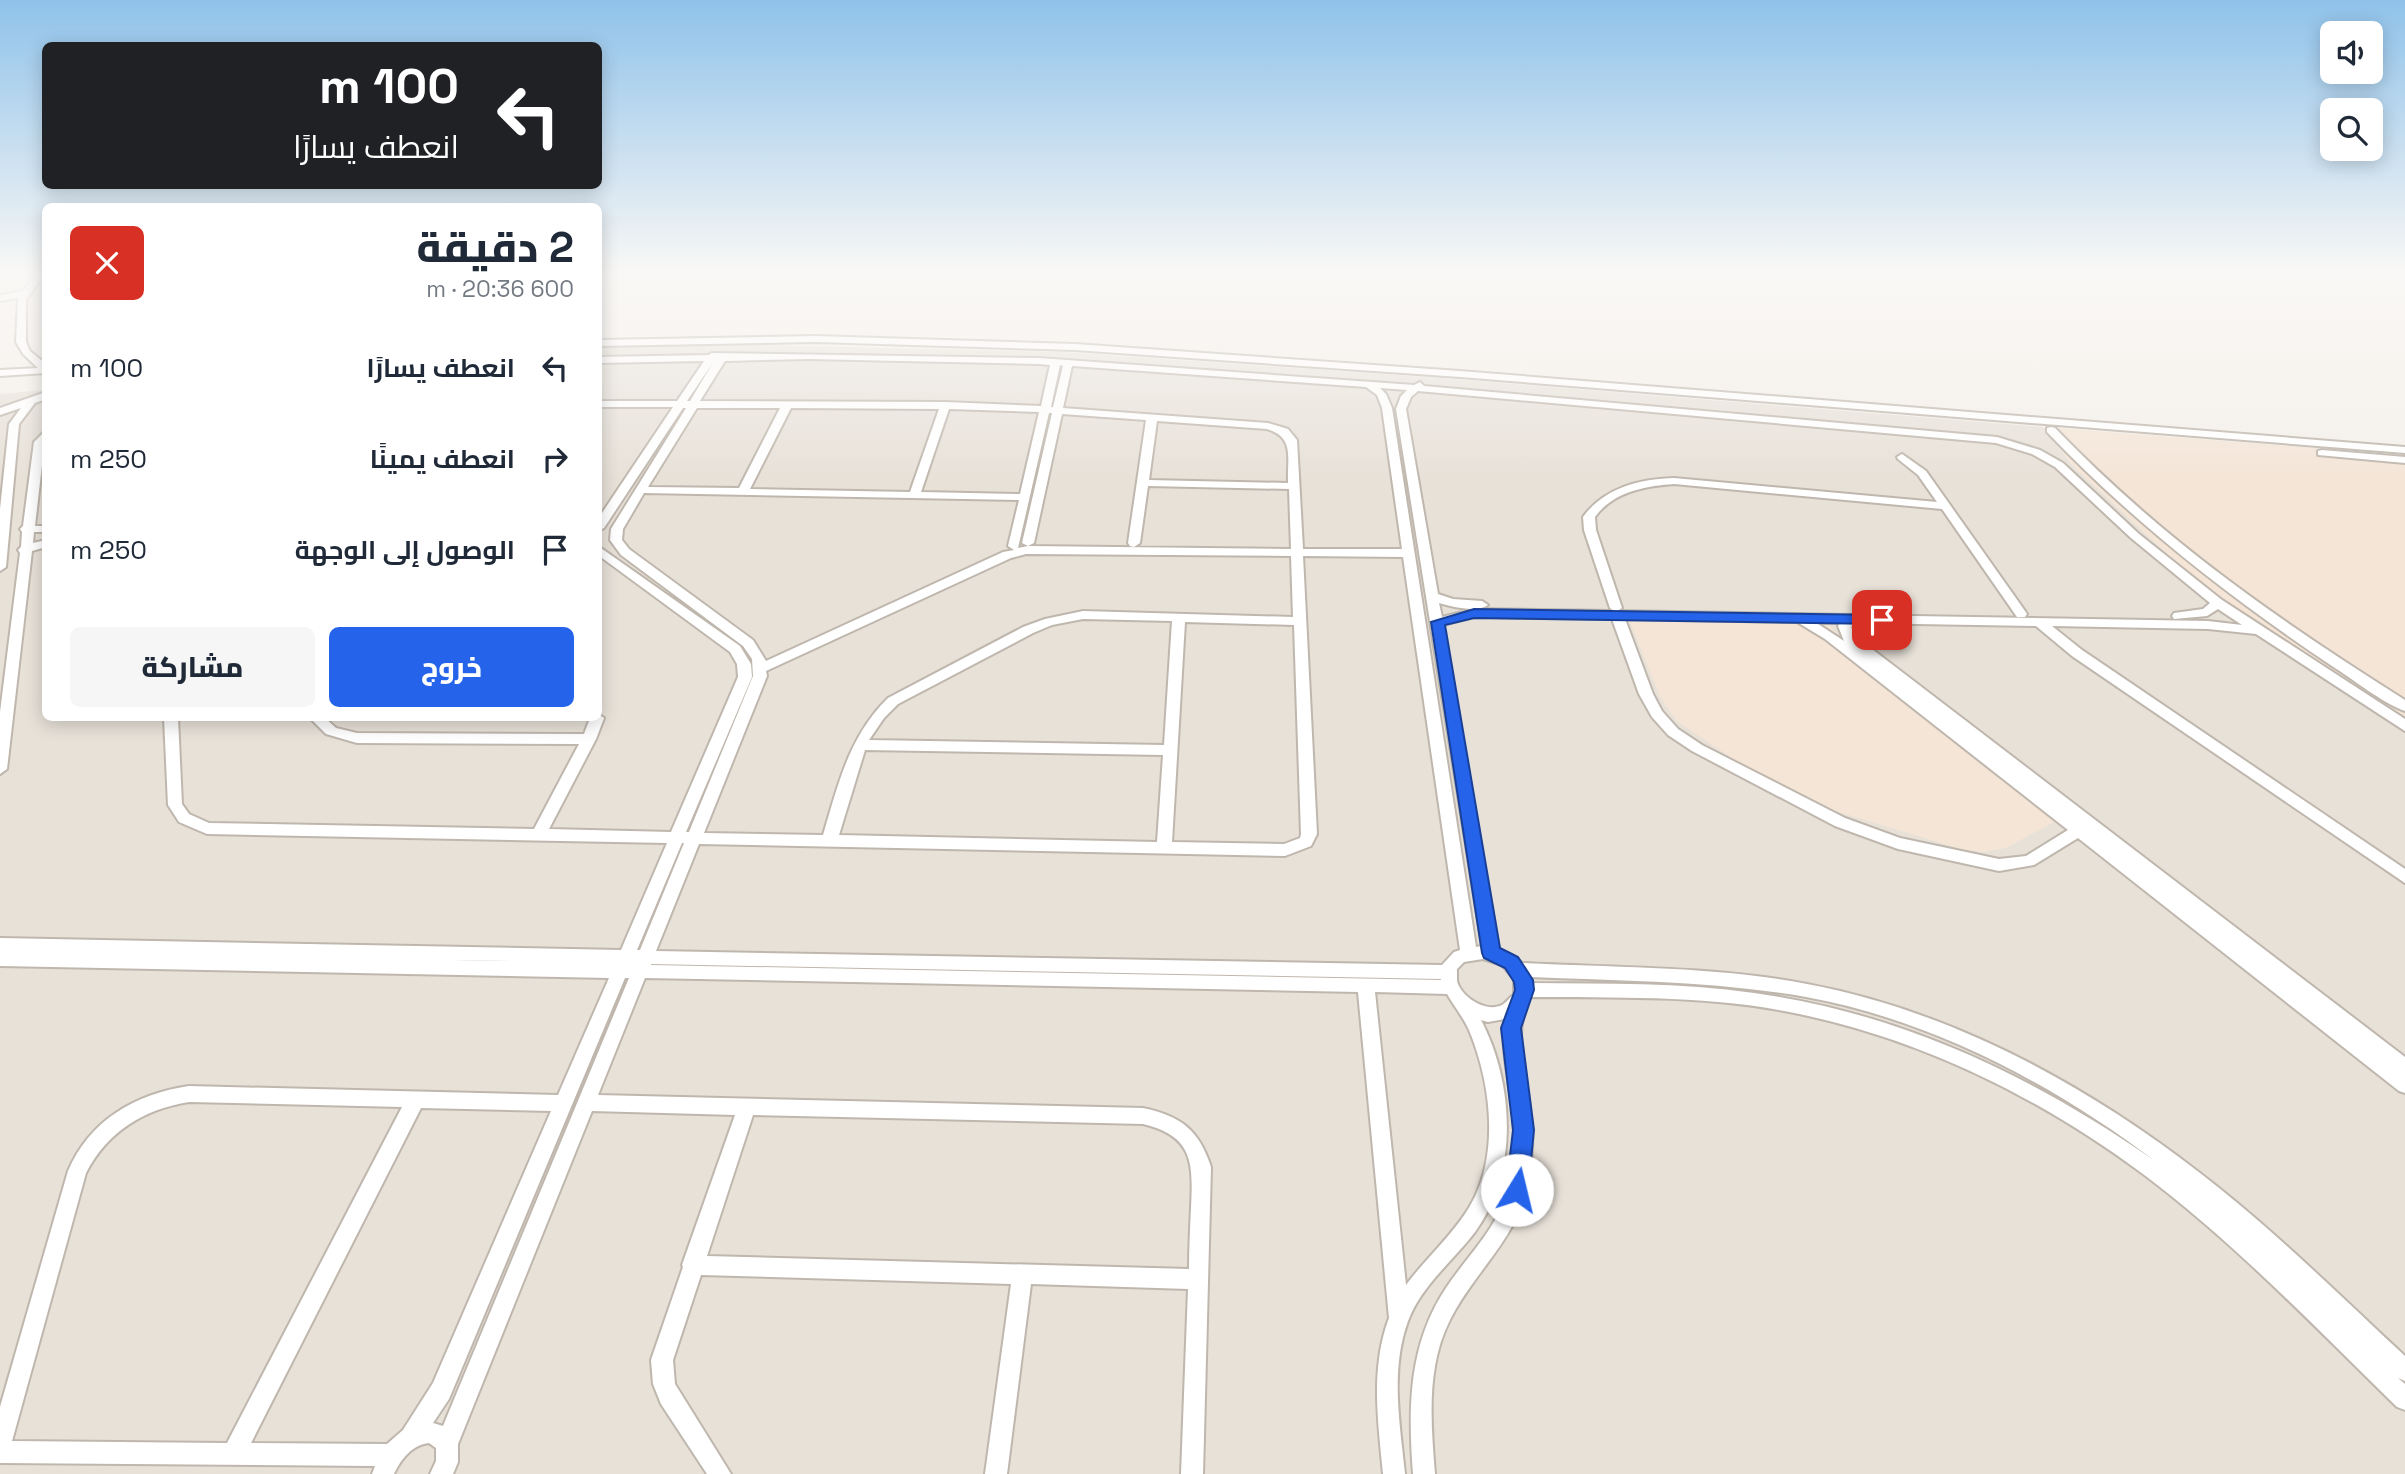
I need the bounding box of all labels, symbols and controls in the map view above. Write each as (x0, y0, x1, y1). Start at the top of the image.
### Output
map controls (2320, 21, 2383, 161)
button: sound (2320, 21, 2383, 84)
text: 100 m (319, 55, 459, 117)
icon: left (483, 70, 574, 161)
button: search (2320, 98, 2383, 161)
text: انعطف يسارًا (293, 127, 459, 167)
text: 2 دقيقة (416, 221, 574, 274)
button: close (70, 226, 144, 300)
text: 600 m · 20:36 (426, 274, 574, 304)
icon: left (536, 349, 574, 387)
text: 100 m (70, 351, 143, 385)
text: انعطف يسارًا (367, 351, 515, 385)
icon: right (536, 440, 574, 478)
text: 250 m (70, 442, 147, 476)
text: انعطف يمينًا (370, 442, 515, 476)
icon: arrive (536, 531, 574, 569)
text: 250 m (70, 533, 147, 567)
text: الوصول إلى الوجهة (295, 533, 515, 567)
pin (1852, 590, 1912, 650)
icon: arrive (1863, 601, 1901, 639)
button: مشاركة (70, 627, 315, 707)
button: خروج (329, 627, 574, 707)
position arrow (1480, 1153, 1554, 1227)

